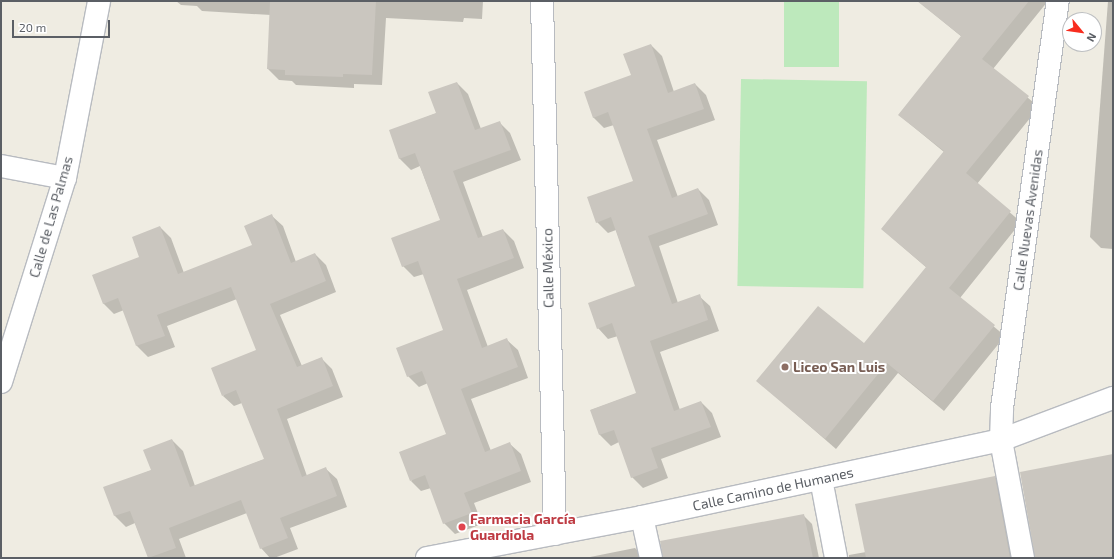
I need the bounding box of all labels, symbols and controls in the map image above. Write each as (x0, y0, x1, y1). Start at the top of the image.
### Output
scale bar (14, 12, 112, 38)
north arrow (1062, 12, 1102, 52)
text: 20 m (19, 20, 46, 34)
text: N (1084, 31, 1100, 44)
street label: Calle Nuevas Avenidas (1010, 148, 1046, 292)
street label: Calle de Las Palmas (26, 154, 76, 280)
street label: Calle México (539, 228, 557, 308)
place label: Liceo San Luis (793, 359, 885, 375)
marker: Liceo San Luis (780, 362, 790, 372)
street label: Calle Camino de Humanes (691, 464, 855, 514)
place label: Farmacia García Guardiola (470, 511, 576, 544)
marker: Farmacia García Guardiola (457, 522, 467, 532)

